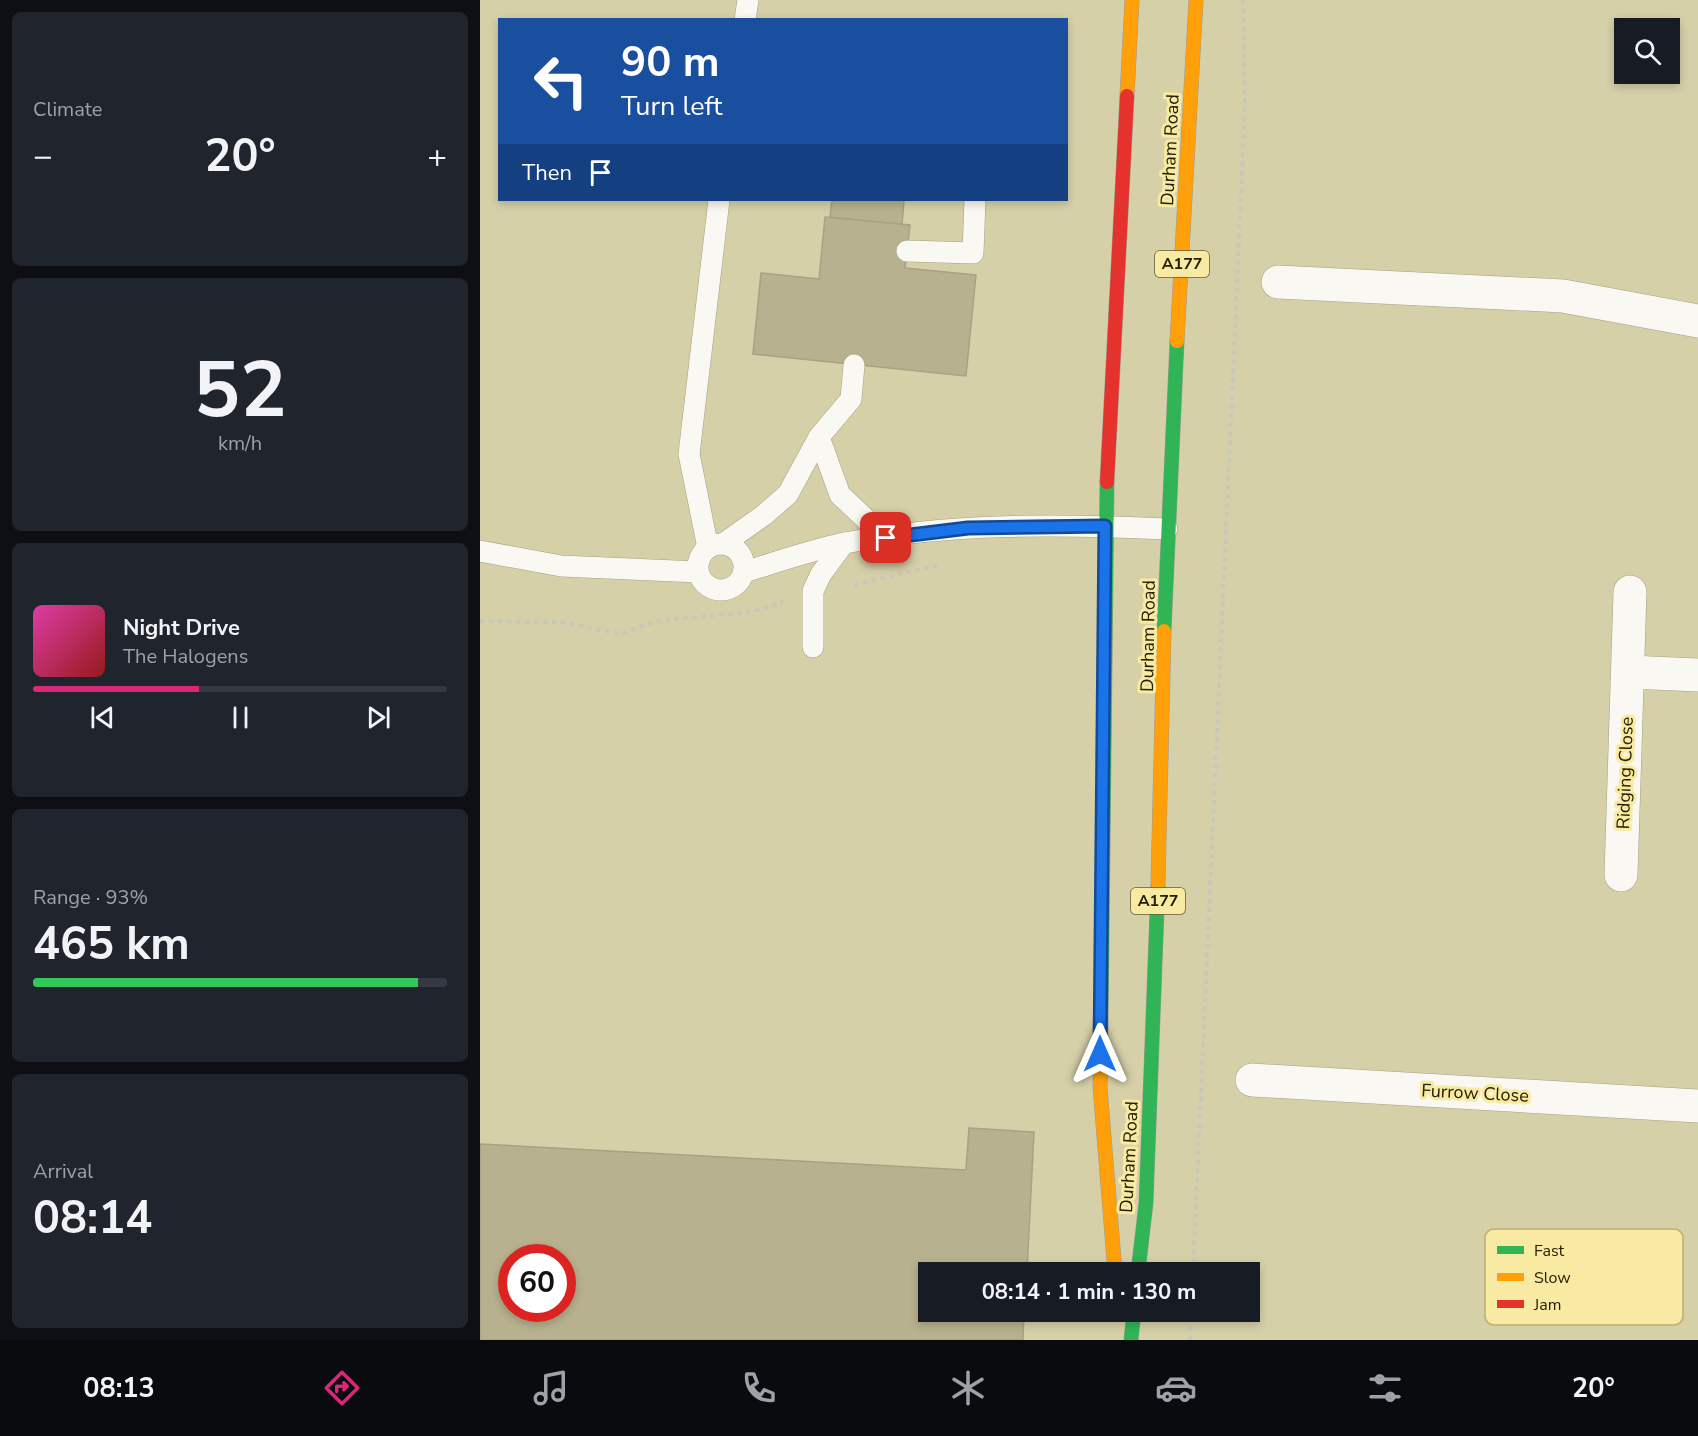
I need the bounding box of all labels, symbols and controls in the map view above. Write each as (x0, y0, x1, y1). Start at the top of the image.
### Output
map controls (1614, 18, 1680, 84)
button: search (1614, 18, 1680, 84)
text: 90 m (621, 34, 720, 91)
icon: left (522, 42, 600, 120)
text: Turn left (621, 88, 722, 125)
street label: Durham Road (1155, 94, 1185, 206)
text: Climate (33, 96, 102, 123)
text: 20° (204, 126, 276, 187)
text: − (33, 134, 53, 179)
text: + (427, 134, 447, 179)
icon: arrive (584, 156, 617, 189)
text: Then (522, 158, 572, 188)
road number: A177 (1155, 251, 1209, 277)
text: 52 (193, 337, 287, 444)
text: km/h (218, 430, 262, 457)
pin (860, 512, 911, 563)
icon: arrive (869, 521, 902, 554)
street label: Durham Road (1135, 580, 1161, 692)
text: Night Drive (123, 613, 240, 643)
text: The Halogens (123, 643, 248, 670)
icon: previous (86, 701, 119, 734)
icon: pause (224, 701, 257, 734)
icon: next (362, 701, 395, 734)
street label: Ridging Close (1611, 716, 1639, 830)
text: Range · 93% (33, 884, 148, 911)
road number: A177 (1131, 888, 1185, 914)
text: 465 km (33, 914, 190, 975)
position arrow (1068, 1022, 1132, 1086)
street label: Furrow Close (1421, 1078, 1529, 1108)
street label: Durham Road (1114, 1101, 1144, 1213)
text: Arrival (33, 1158, 93, 1185)
text: 08:14 (33, 1188, 152, 1249)
legend (1485, 1229, 1683, 1325)
text: Fast (1534, 1240, 1565, 1262)
speed limit sign: 60 (498, 1244, 576, 1322)
text: Slow (1534, 1267, 1571, 1289)
text: 08:14 · 1 min · 130 m (982, 1277, 1196, 1307)
text: Jam (1533, 1294, 1561, 1316)
icon: directions (321, 1367, 363, 1409)
icon: music (530, 1367, 572, 1409)
icon: phone (738, 1367, 780, 1409)
icon: climate (947, 1367, 989, 1409)
icon: car (1155, 1367, 1197, 1409)
icon: filters (1364, 1367, 1406, 1409)
text: 08:13 (83, 1370, 155, 1407)
text: 20° (1572, 1370, 1615, 1407)

